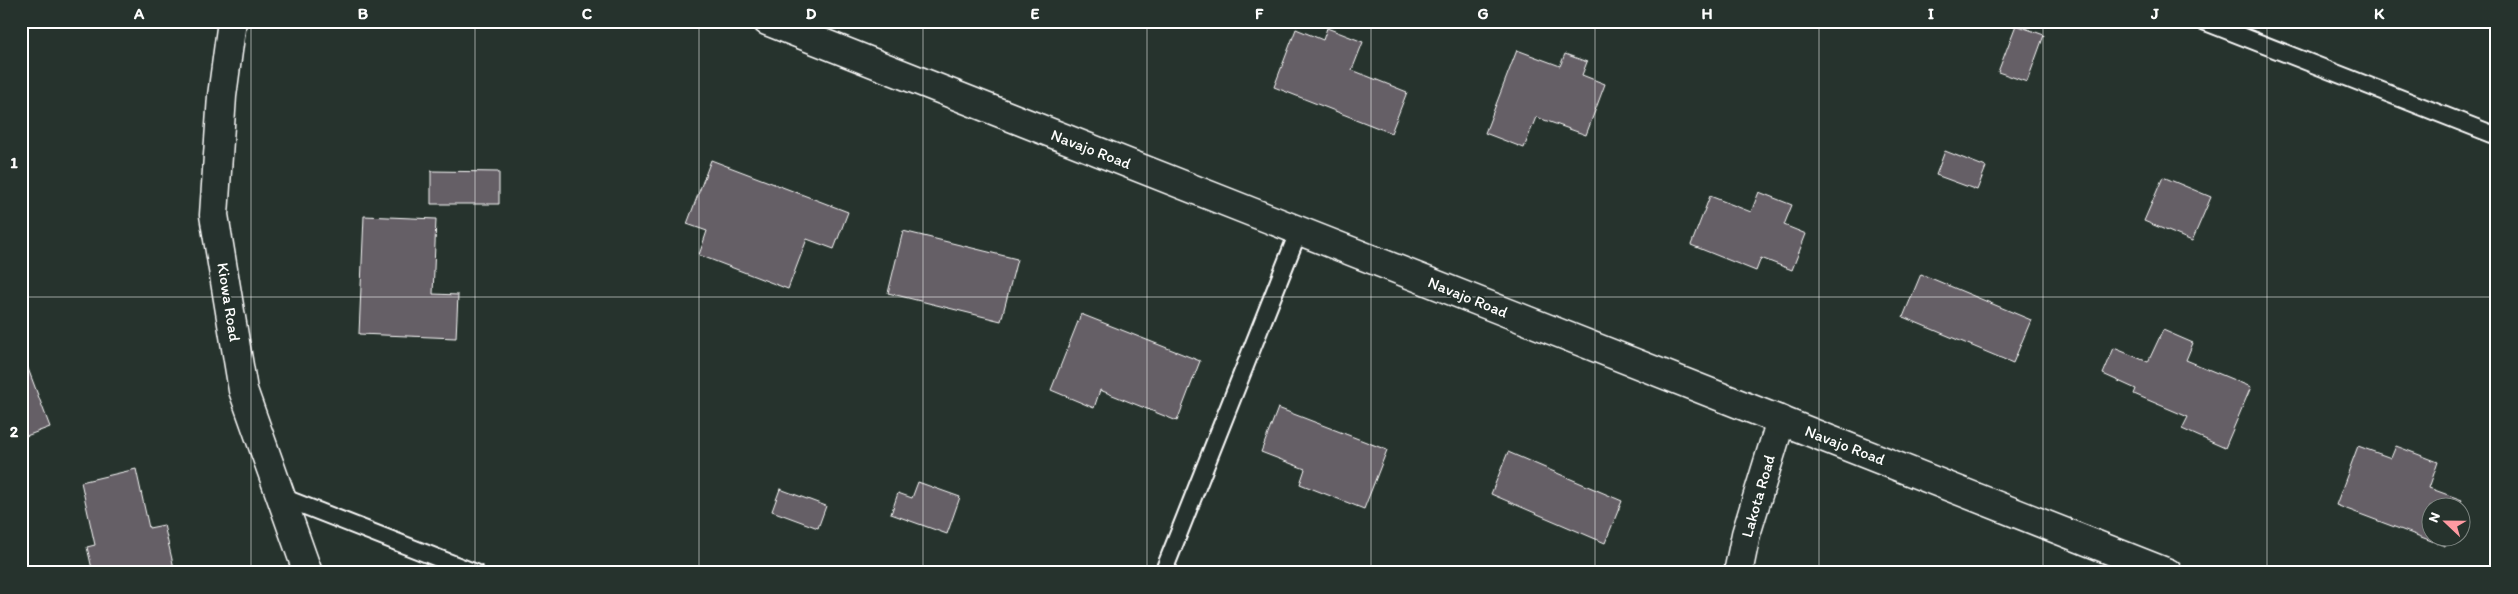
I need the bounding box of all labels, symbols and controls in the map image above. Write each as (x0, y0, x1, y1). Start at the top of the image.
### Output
text: A (133, 4, 145, 23)
text: B (358, 4, 369, 23)
text: C (582, 4, 593, 23)
text: D (806, 4, 817, 23)
text: E (1031, 4, 1040, 23)
text: F (1255, 4, 1264, 23)
text: G (1477, 4, 1489, 23)
text: H (1701, 4, 1713, 23)
text: I (1928, 4, 1934, 23)
text: J (2150, 4, 2159, 23)
text: K (2374, 4, 2385, 23)
street label: Navajo Road (1048, 125, 1134, 173)
text: 1 (10, 153, 18, 172)
street label: Kiowa Road (213, 261, 245, 343)
street label: Navajo Road (1425, 272, 1511, 322)
street label: Navajo Road (1802, 421, 1888, 469)
text: 2 (10, 422, 19, 441)
street label: Lakota Road (1737, 452, 1779, 539)
north arrow (2420, 496, 2470, 546)
text: N (2425, 510, 2444, 525)

